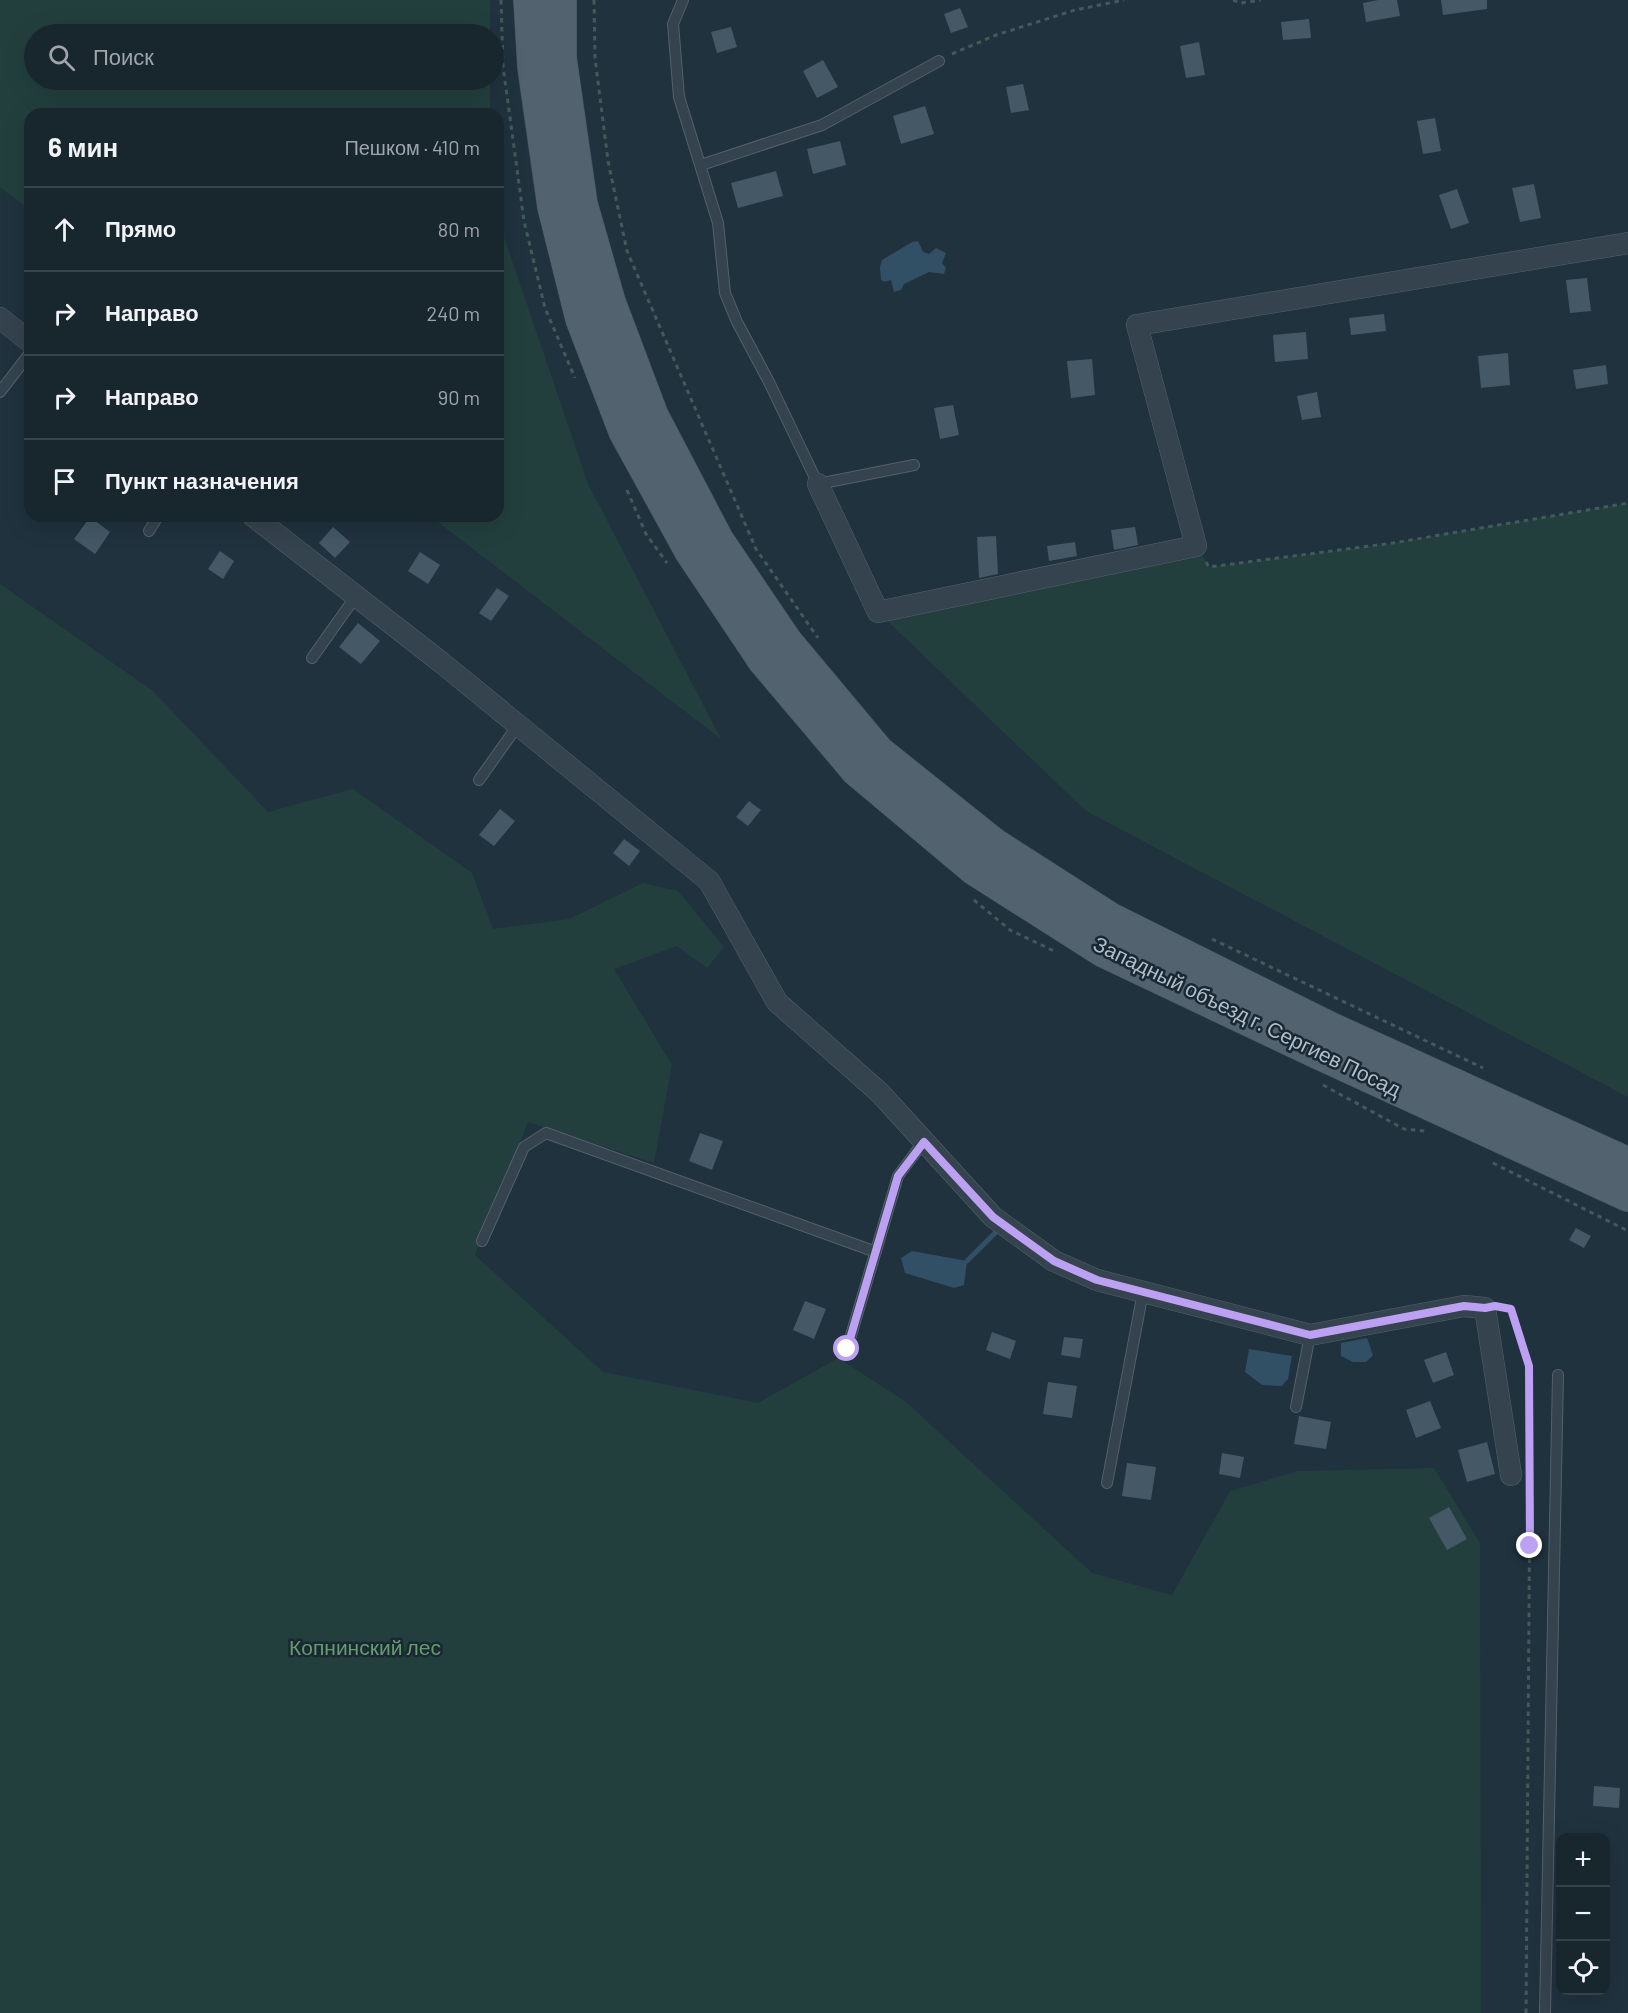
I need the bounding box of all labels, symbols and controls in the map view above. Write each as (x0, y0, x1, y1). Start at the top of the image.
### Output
search box (24, 24, 504, 90)
icon: search (45, 41, 78, 74)
text: Поиск (93, 43, 154, 69)
text: 6 мин (48, 131, 118, 162)
text: Пешком · 410 m (344, 135, 480, 159)
icon: ahead (48, 213, 81, 246)
text: Прямо (105, 215, 176, 241)
text: 80 m (438, 217, 480, 241)
icon: right (48, 297, 81, 330)
text: Направо (105, 299, 199, 325)
text: 240 m (426, 301, 480, 325)
icon: right (48, 381, 81, 414)
text: Направо (105, 383, 199, 409)
text: 90 m (438, 385, 480, 409)
icon: arrive (48, 465, 81, 498)
text: Пункт назначения (105, 467, 299, 493)
street label: Западный объезд г. Сергиев Посад (1090, 930, 1406, 1101)
route start (833, 1335, 859, 1361)
route end (1516, 1532, 1542, 1558)
park label: Копнинский лес (289, 1634, 441, 1659)
map controls (1556, 1833, 1610, 1995)
button: + (1556, 1833, 1610, 1887)
button: − (1556, 1887, 1610, 1941)
button: locate (1556, 1941, 1610, 1995)

